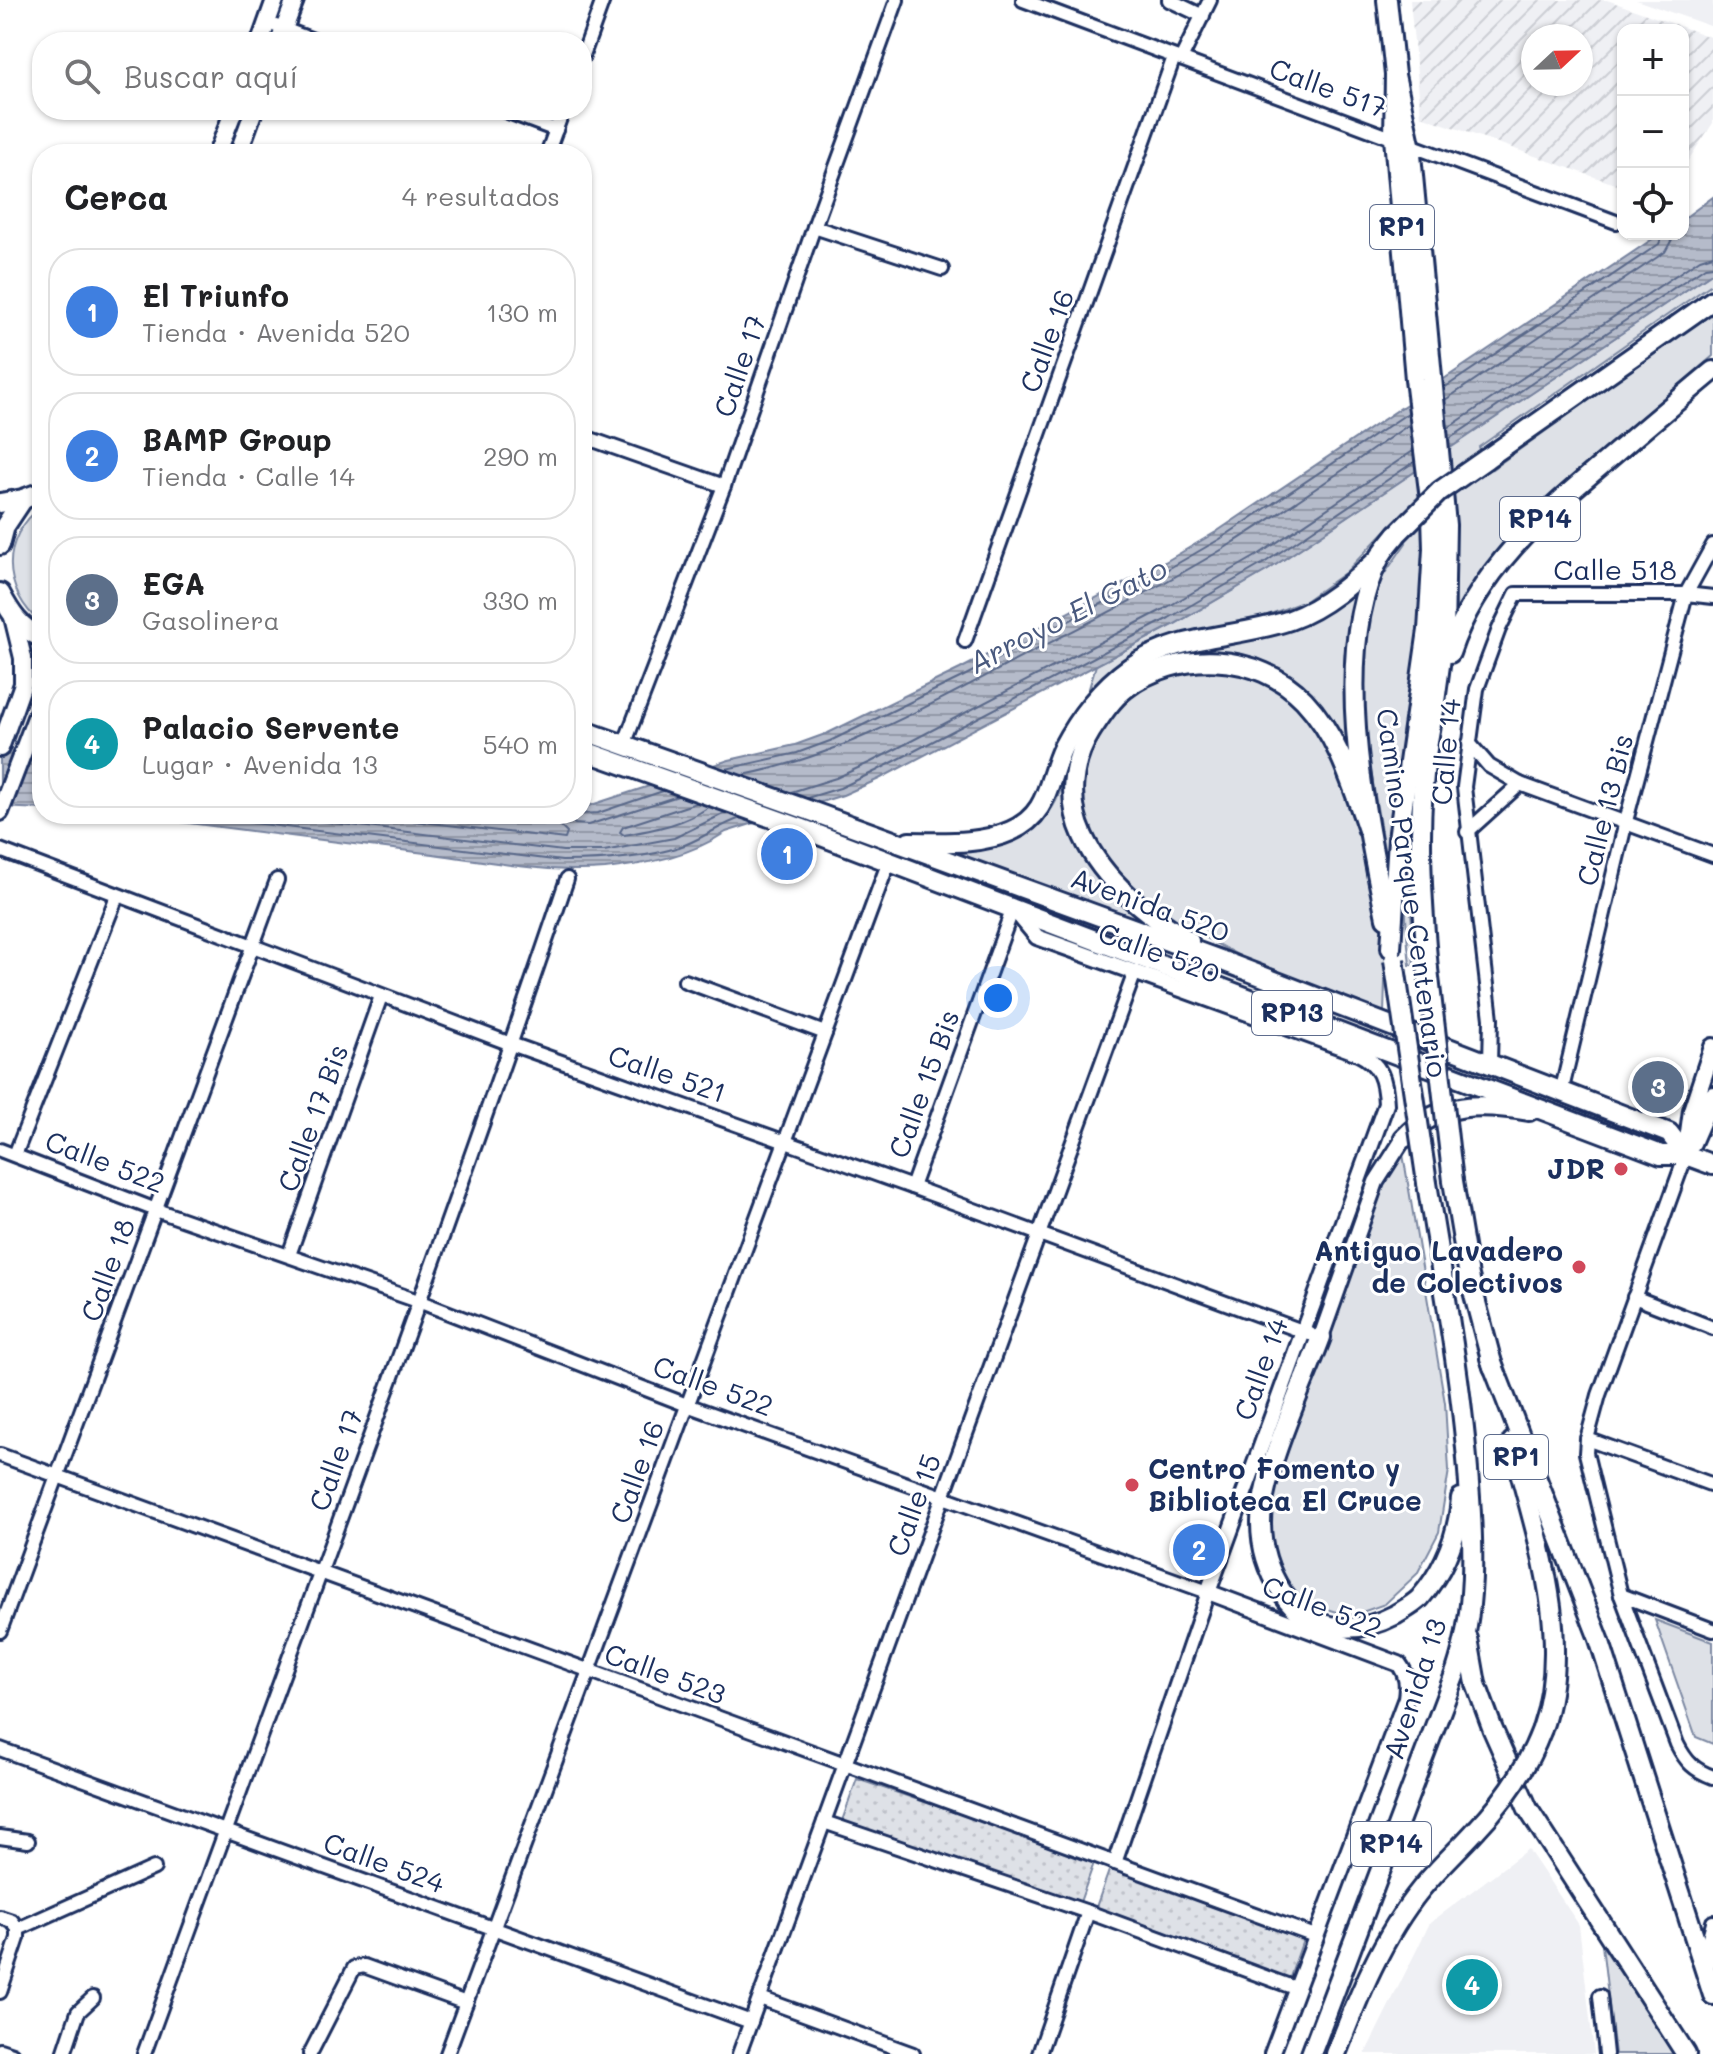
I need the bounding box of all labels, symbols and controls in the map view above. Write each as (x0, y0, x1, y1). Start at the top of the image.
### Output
north arrow (1521, 24, 1593, 96)
map controls (1617, 24, 1689, 240)
button: + (1617, 24, 1689, 96)
search box (32, 32, 592, 120)
street label: Calle 517 (1265, 49, 1392, 125)
icon: search (60, 54, 104, 98)
text: Buscar aquí (124, 56, 298, 96)
button: − (1617, 96, 1689, 168)
button: locate (1617, 168, 1689, 240)
text: Cerca (64, 174, 168, 219)
text: 4 resultados (402, 179, 560, 213)
road number: RP1 (1370, 205, 1434, 249)
text: El Triunfo (142, 275, 289, 315)
street label: Calle 16 (1011, 284, 1081, 397)
text: 1 (86, 295, 98, 329)
text: 130 m (486, 295, 558, 329)
street label: Calle 17 (705, 310, 773, 422)
text: Tienda · Avenida 520 (142, 315, 410, 349)
text: BAMP Group (142, 419, 332, 459)
text: 2 (85, 439, 99, 473)
text: 290 m (483, 439, 558, 473)
text: Tienda · Calle 14 (142, 459, 355, 493)
road number: RP14 (1500, 497, 1580, 541)
water label: Arroyo El Gato (961, 547, 1173, 682)
street label: Calle 518 (1553, 551, 1677, 587)
text: EGA (142, 563, 205, 603)
text: 3 (84, 583, 100, 617)
text: 330 m (482, 583, 558, 617)
text: Gasolinera (142, 603, 280, 637)
street label: Calle 14 (1422, 697, 1468, 807)
street label: Camino Parque Centenario (1369, 706, 1457, 1080)
text: Palacio Servente (142, 707, 399, 747)
text: 4 (84, 727, 100, 761)
text: 540 m (482, 727, 558, 761)
street label: Calle 13 Bis (1568, 730, 1640, 889)
text: Lugar · Avenida 13 (142, 747, 378, 781)
pin: 1 (761, 824, 813, 884)
street label: Avenida 520 (1066, 859, 1235, 949)
street label: Calle 520 (1094, 913, 1225, 991)
your location (978, 978, 1018, 1018)
road number: RP13 (1252, 991, 1332, 1035)
street label: Calle 15 Bis (880, 1005, 967, 1163)
street label: Calle 521 (604, 1036, 731, 1110)
street label: Calle 17 Bis (269, 1039, 355, 1196)
pin: 3 (1632, 1057, 1684, 1117)
street label: Calle 522 (40, 1122, 170, 1200)
place label: JDR (1547, 1150, 1605, 1186)
marker: JDR (1612, 1160, 1630, 1178)
street label: Calle 18 (72, 1213, 142, 1326)
place label: Antiguo Lavadero de Colectivos (1314, 1232, 1563, 1300)
marker: Antiguo Lavadero de Colectivos (1570, 1258, 1588, 1276)
street label: Calle 14 (1225, 1312, 1295, 1425)
street label: Calle 522 (648, 1347, 778, 1423)
street label: Calle 17 (300, 1404, 370, 1516)
street label: Calle 16 (601, 1415, 671, 1528)
road number: RP1 (1484, 1435, 1548, 1479)
street label: Calle 15 (878, 1448, 948, 1561)
place label: Centro Fomento y Biblioteca El Cruce (1148, 1450, 1422, 1518)
marker: Centro Fomento y Biblioteca El Cruce (1123, 1476, 1141, 1494)
pin: 2 (1173, 1520, 1225, 1580)
street label: Calle 522 (1257, 1567, 1387, 1645)
street label: Avenida 13 (1374, 1614, 1454, 1764)
street label: Calle 523 (600, 1635, 731, 1712)
road number: RP14 (1351, 1822, 1431, 1866)
street label: Calle 524 (319, 1824, 450, 1901)
pin: 4 (1446, 1955, 1498, 2015)

